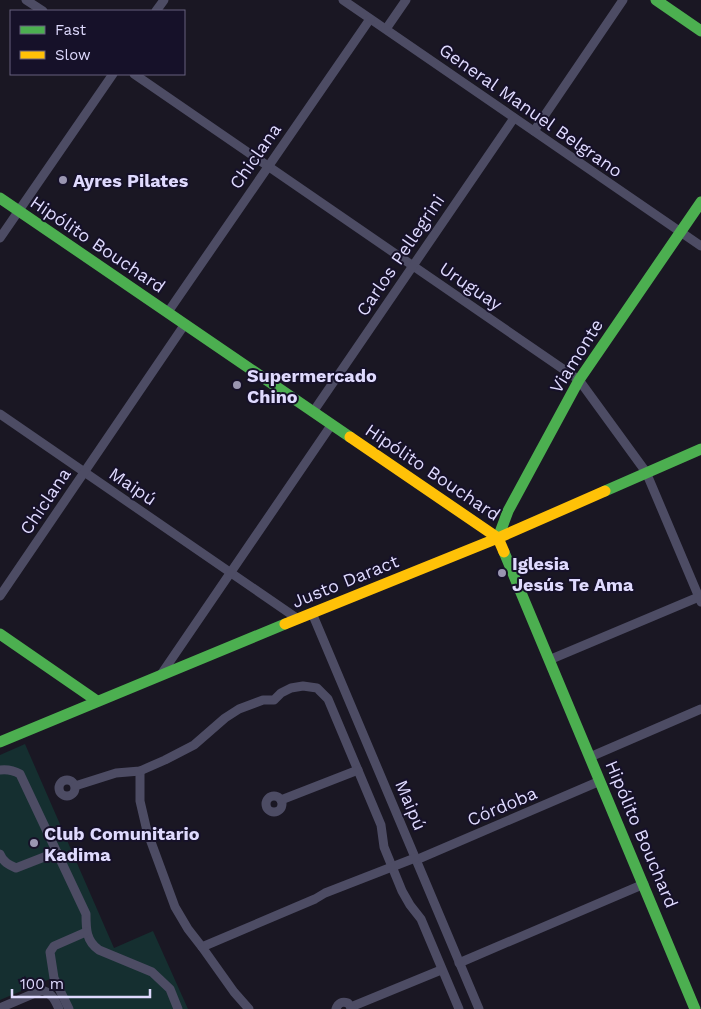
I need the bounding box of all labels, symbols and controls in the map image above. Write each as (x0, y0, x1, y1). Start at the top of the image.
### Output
legend (10, 10, 185, 75)
text: Fast (55, 21, 87, 39)
street label: General Manuel Belgrano (435, 39, 627, 181)
text: Slow (55, 46, 91, 64)
street label: Chiclana (225, 119, 285, 193)
place label: Ayres Pilates (73, 170, 189, 191)
marker: Ayres Pilates (57, 174, 69, 186)
street label: Carlos Pellegrini (352, 190, 448, 320)
street label: Hipólito Bouchard (27, 191, 169, 297)
street label: Uruguay (436, 258, 507, 315)
street label: Viamonte (545, 315, 607, 397)
place label: Supermercado Chino (247, 365, 377, 407)
marker: Supermercado Chino (231, 379, 243, 391)
street label: Hipólito Bouchard (362, 419, 504, 525)
street label: Maipú (105, 463, 161, 509)
street label: Chiclana (15, 464, 75, 538)
street label: Justo Daract (289, 550, 402, 612)
place label: Iglesia Jesús Te Ama (512, 553, 634, 595)
marker: Iglesia Jesús Te Ama (496, 567, 508, 579)
street label: Hipólito Bouchard (601, 757, 683, 911)
street label: Maipú (391, 777, 431, 833)
street label: Córdoba (464, 782, 540, 830)
place label: Club Comunitario Kadima (44, 823, 200, 865)
marker: Club Comunitario Kadima (28, 837, 40, 849)
scale bar (12, 966, 150, 998)
text: 100 m (20, 975, 64, 993)

